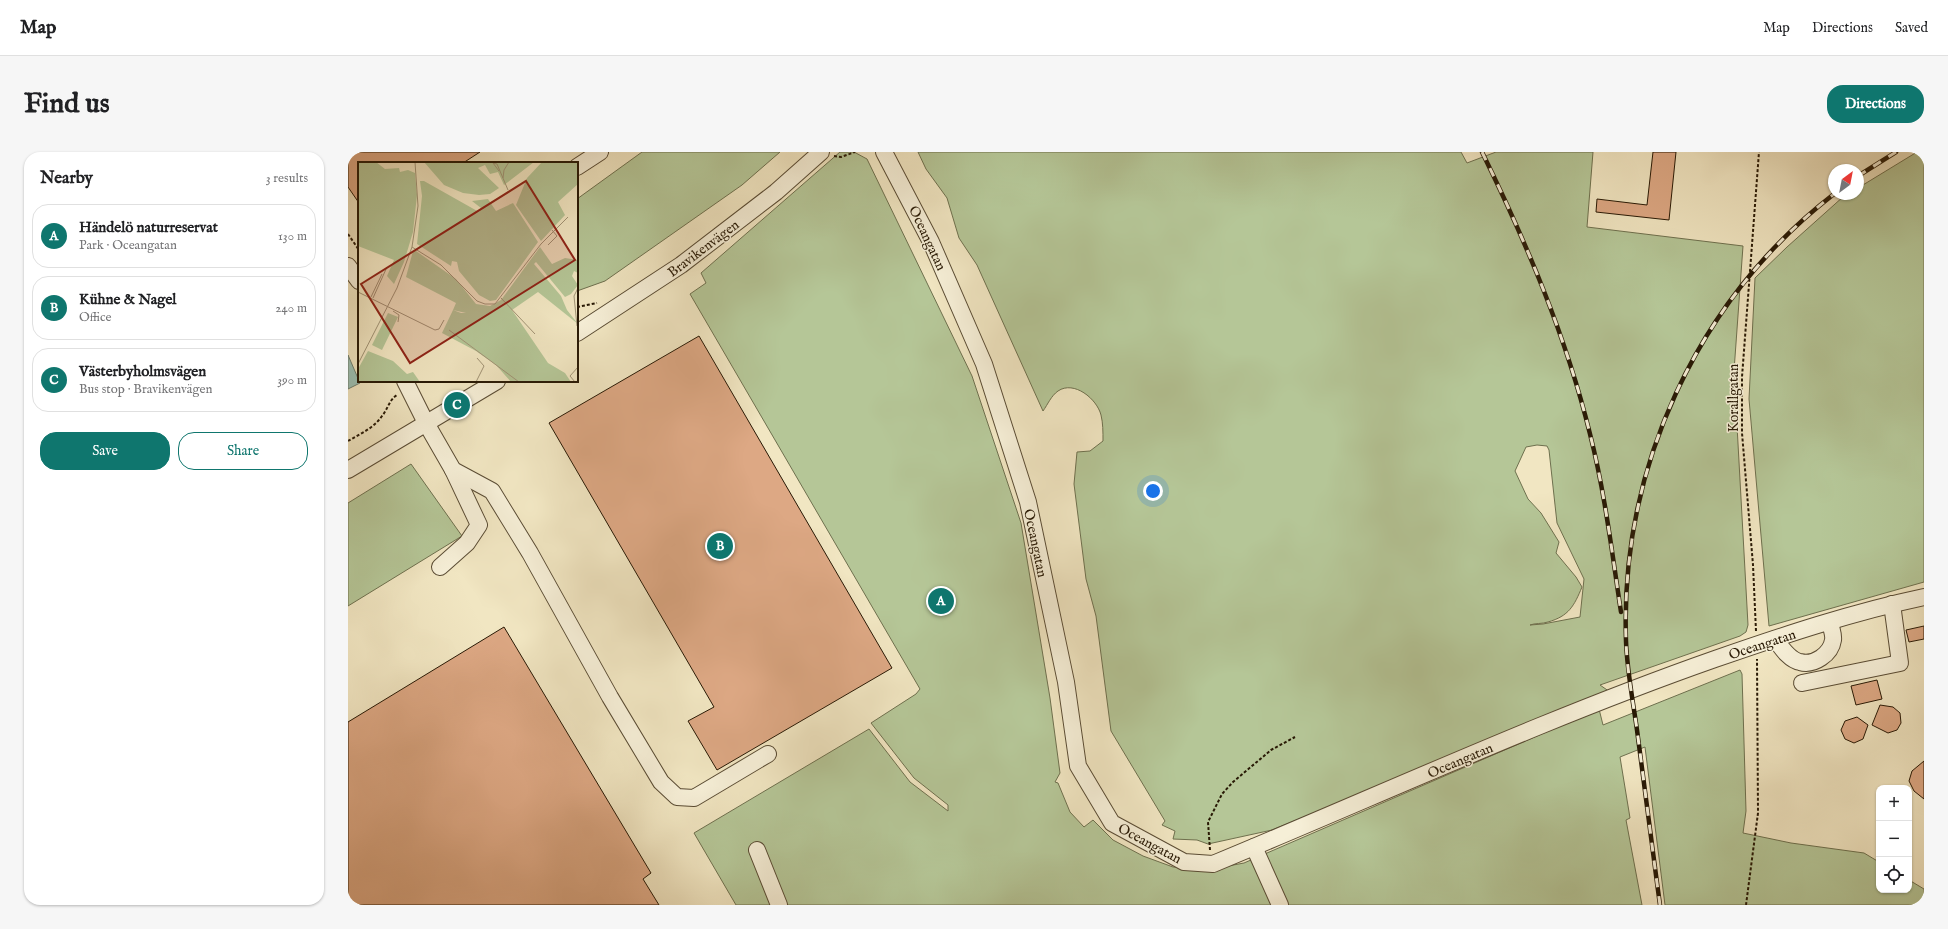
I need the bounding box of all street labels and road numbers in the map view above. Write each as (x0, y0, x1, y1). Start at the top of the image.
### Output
street label: Oceangatan (904, 203, 950, 274)
street label: Bravikenvägen (664, 216, 743, 282)
street label: Korallgatan (1725, 363, 1743, 432)
street label: Oceangatan (1019, 507, 1051, 580)
street label: Oceangatan (1726, 625, 1799, 664)
street label: Oceangatan (1425, 739, 1496, 783)
street label: Oceangatan (1115, 820, 1185, 868)

